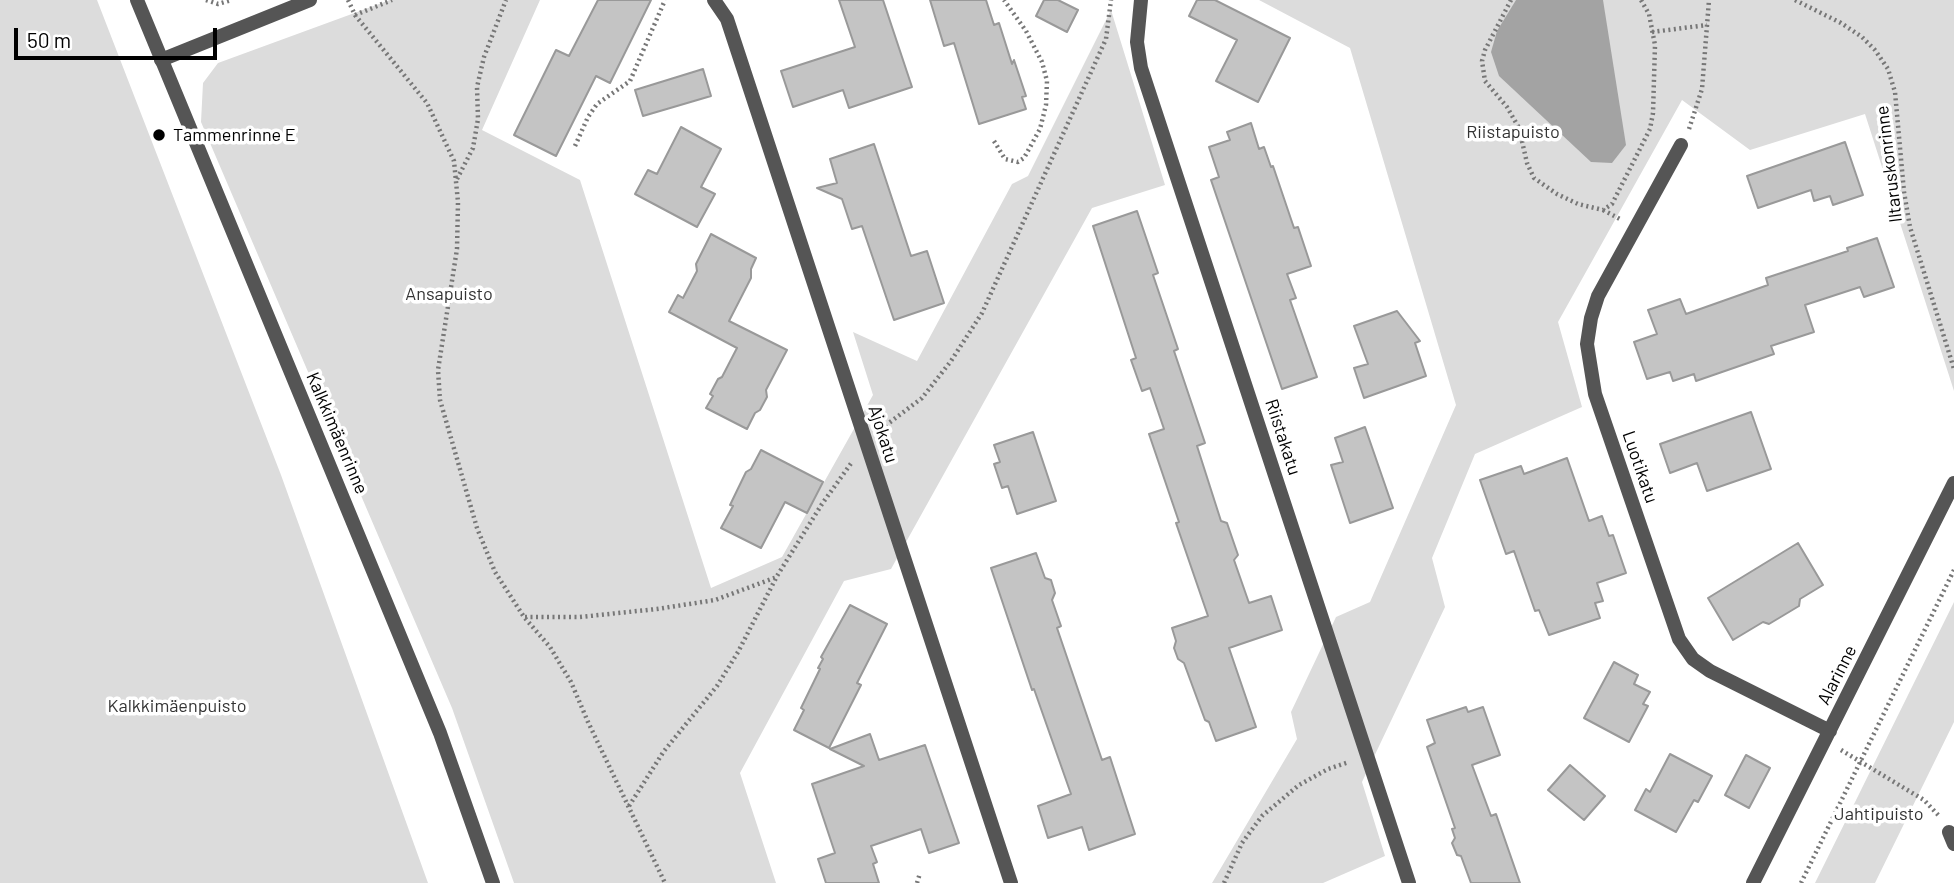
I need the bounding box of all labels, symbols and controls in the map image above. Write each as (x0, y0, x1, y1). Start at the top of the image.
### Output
scale bar (18, 14, 220, 58)
text: 50 m (27, 27, 71, 52)
street label: Iltaruskonrinne (1871, 104, 1907, 224)
park label: Riistapuisto (1466, 121, 1560, 143)
place label: Tammenrinne E (173, 124, 296, 146)
marker: Tammenrinne E (151, 127, 167, 143)
park label: Ansapuisto (405, 283, 493, 305)
street label: Kalkkimäenrinne (302, 369, 372, 497)
street label: Riistakatu (1261, 396, 1305, 478)
street label: Ajokatu (864, 402, 902, 466)
street label: Luotikatu (1618, 428, 1662, 506)
street label: Alarinne (1813, 641, 1861, 709)
park label: Kalkkimäenpuisto (107, 695, 247, 717)
park label: Jahtipuisto (1834, 803, 1924, 825)

